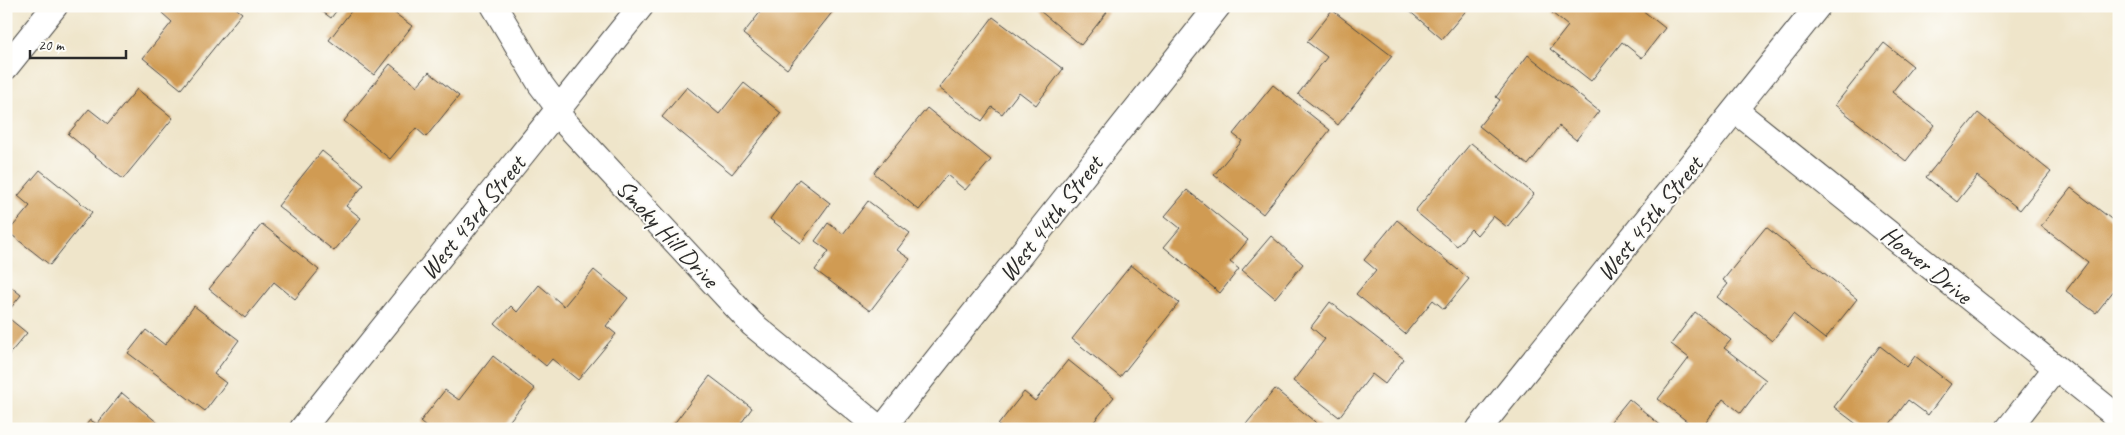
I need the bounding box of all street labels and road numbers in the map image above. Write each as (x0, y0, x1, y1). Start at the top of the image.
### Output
street label: West 43rd Street (413, 147, 534, 286)
street label: West 44th Street (992, 147, 1112, 288)
street label: West 45th Street (1590, 148, 1712, 288)
street label: Smoky Hill Drive (609, 173, 727, 296)
street label: Hoover Drive (1874, 218, 1980, 312)

